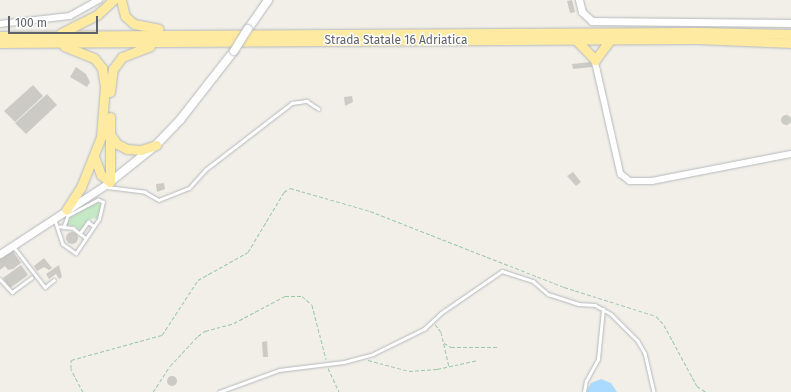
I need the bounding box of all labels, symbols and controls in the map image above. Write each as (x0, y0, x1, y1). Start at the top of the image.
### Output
scale bar (10, 8, 100, 34)
text: 100 m (15, 16, 47, 30)
street label: Strada Statale 16 Adriatica (325, 34, 467, 48)

